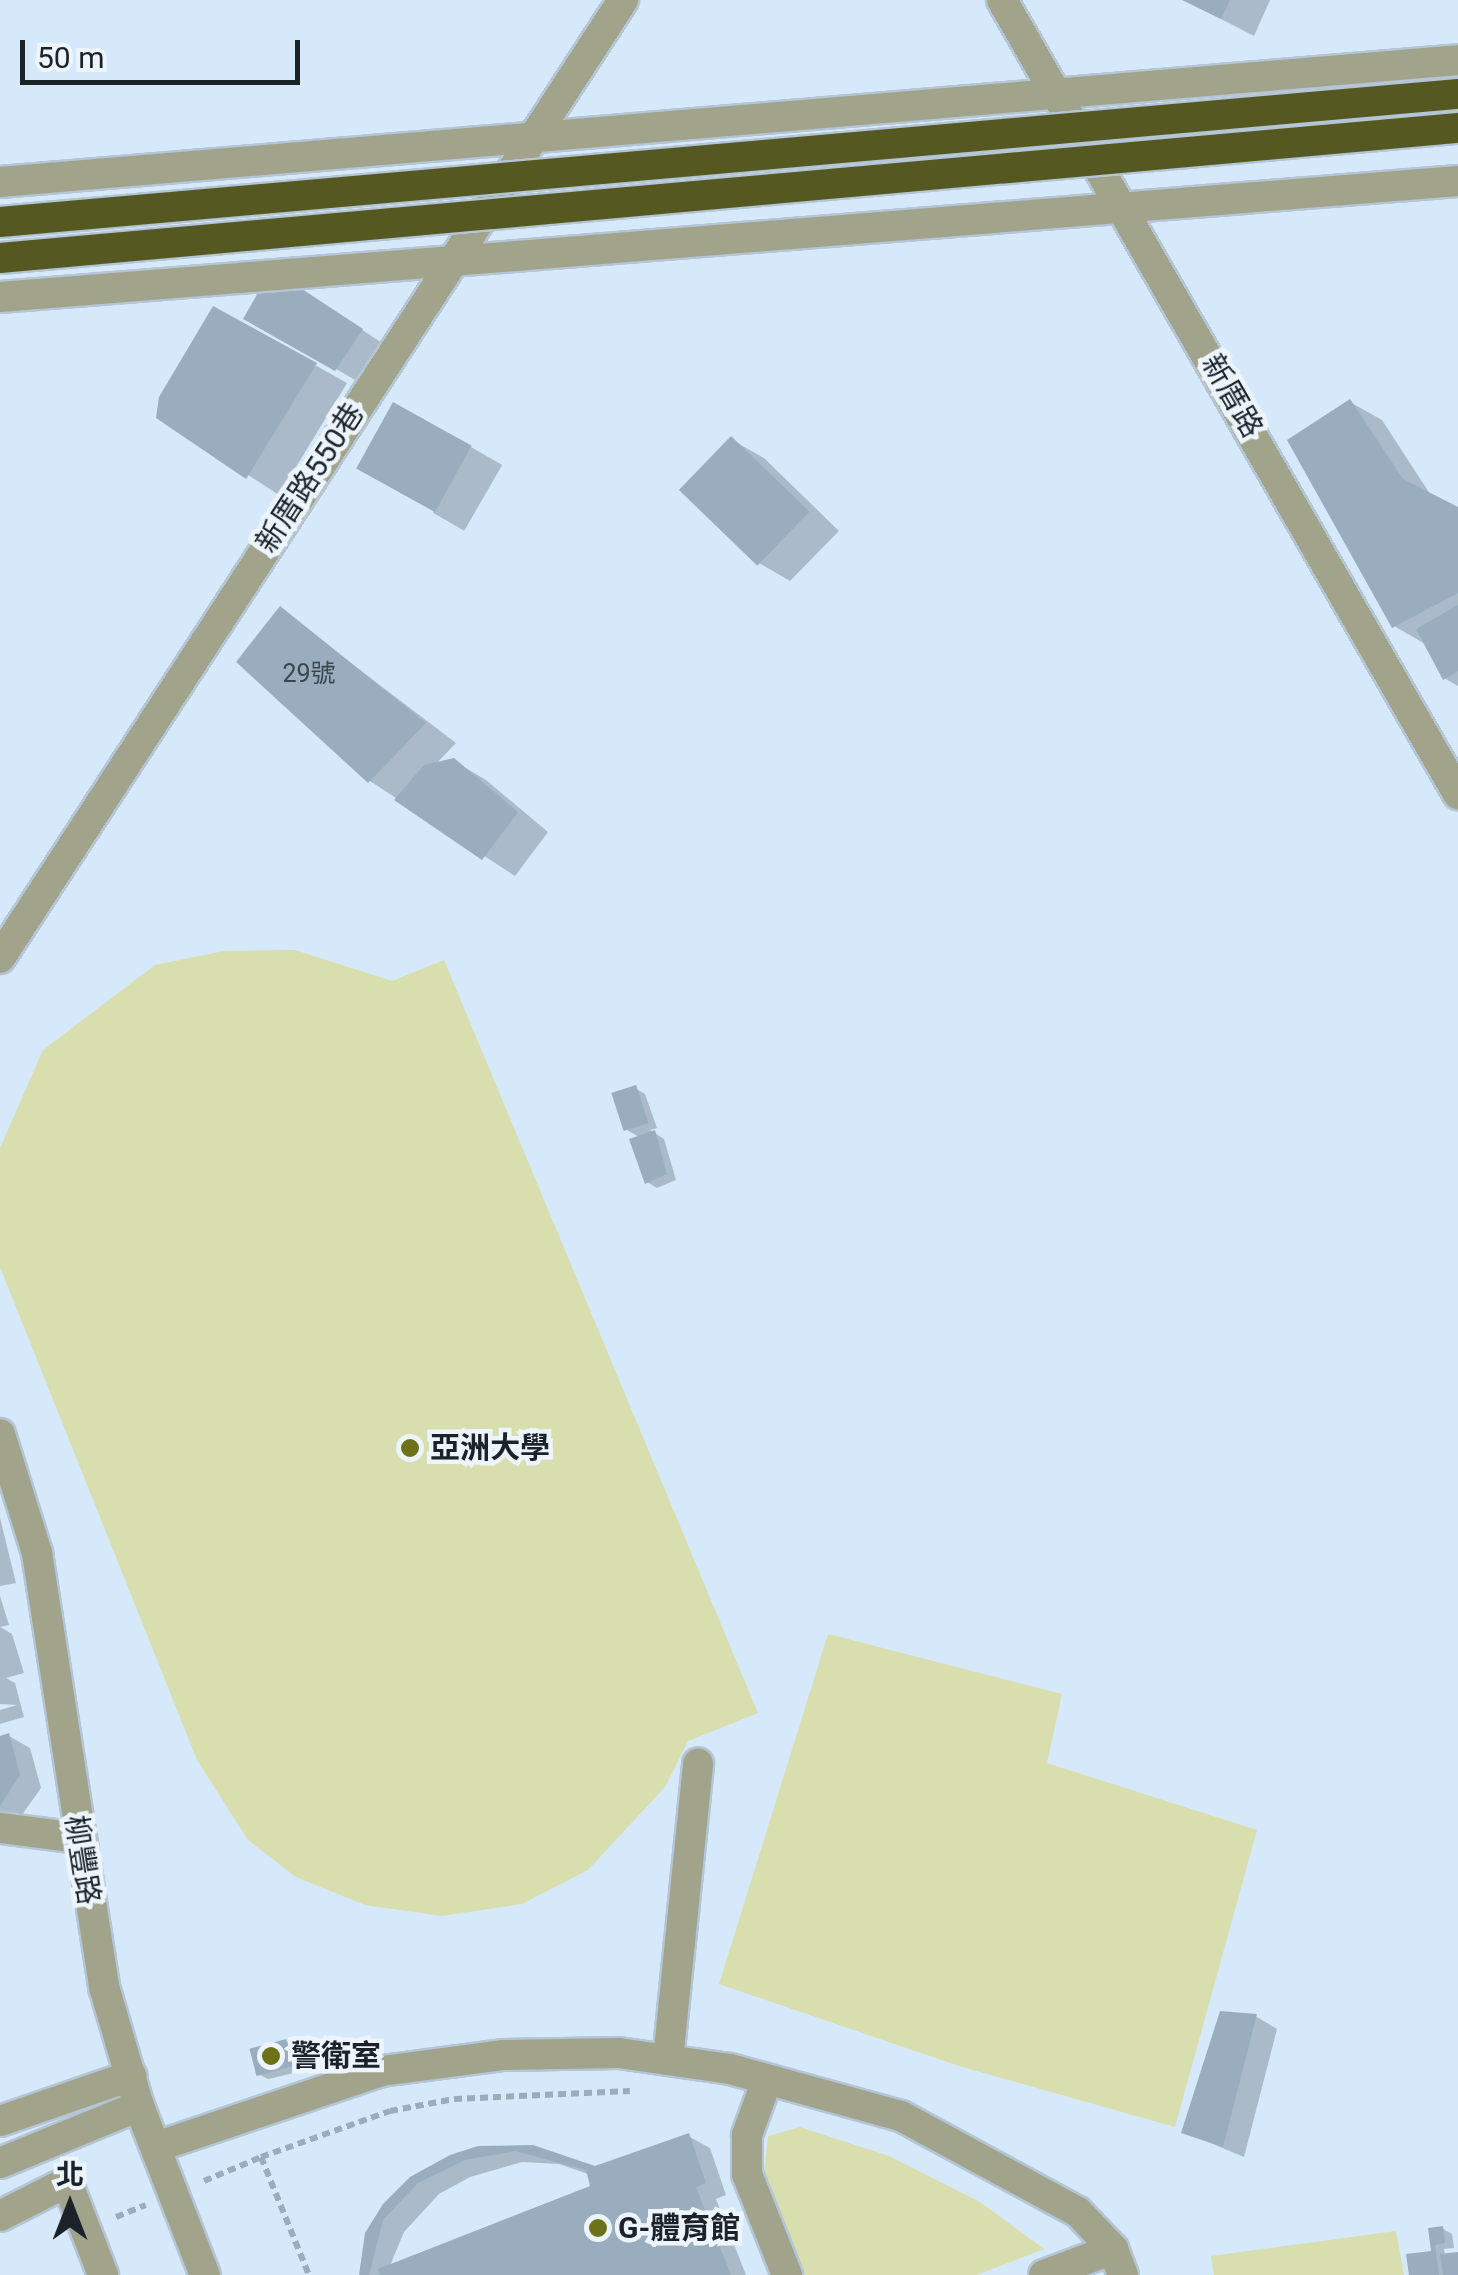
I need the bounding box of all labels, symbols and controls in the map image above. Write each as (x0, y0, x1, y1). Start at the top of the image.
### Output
scale bar (25, 20, 305, 82)
text: 50 m (37, 40, 104, 75)
street label: 新厝路 (1194, 348, 1270, 444)
street label: 新厝路550巷 (248, 397, 372, 559)
house number: 29號 (282, 659, 336, 689)
place label: 亞洲大學 (430, 1430, 550, 1466)
marker: 亞洲大學 (399, 1437, 421, 1459)
street label: 柳豐路 (57, 1813, 107, 1907)
place label: 警衛室 (291, 2038, 381, 2074)
marker: 警衛室 (260, 2045, 282, 2067)
north arrow (20, 2155, 120, 2255)
text: 北 (56, 2158, 84, 2191)
place label: G-體育館 (618, 2210, 740, 2246)
marker: G-體育館 (587, 2217, 609, 2239)

